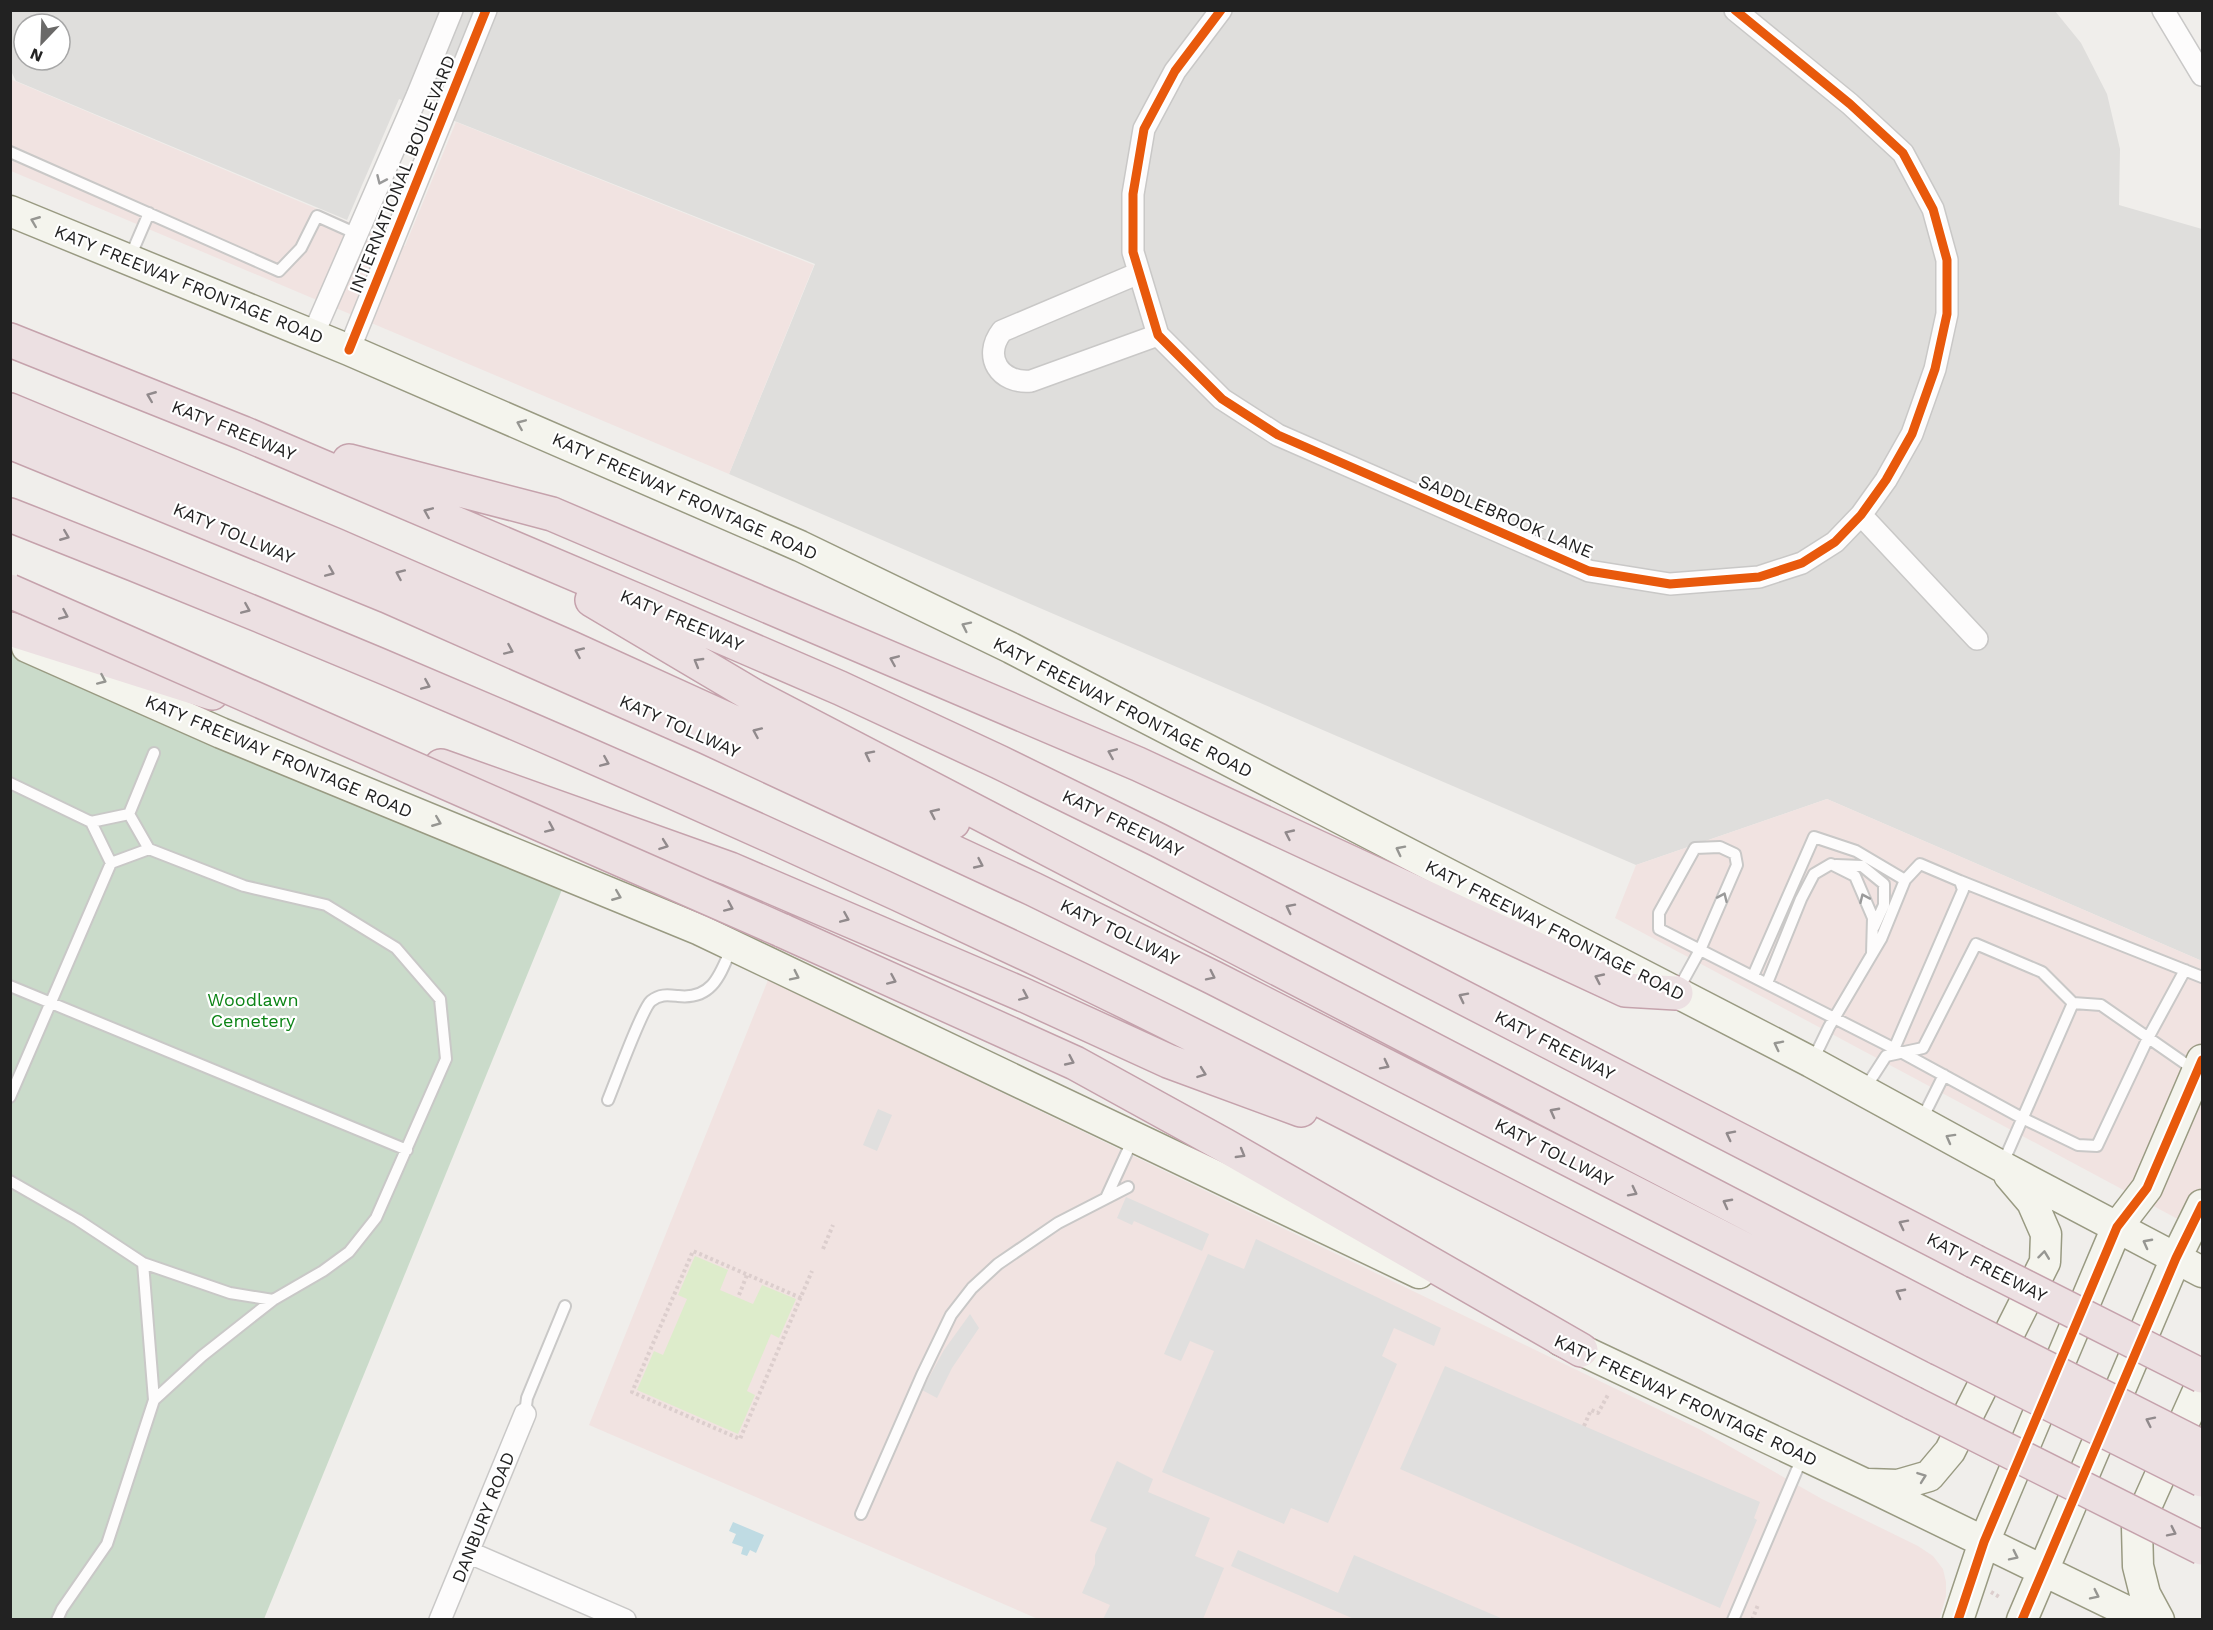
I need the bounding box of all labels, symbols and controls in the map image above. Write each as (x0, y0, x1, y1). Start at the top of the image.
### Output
north arrow (12, 12, 72, 72)
text: N (27, 44, 46, 66)
street label: INTERNATIONAL BOULEVARD (344, 52, 460, 296)
one-way arrow (376, 174, 388, 185)
one-way arrow (31, 216, 42, 228)
street label: KATY FREEWAY FRONTAGE ROAD (51, 220, 327, 348)
one-way arrow (147, 391, 158, 403)
street label: KATY FREEWAY (169, 396, 300, 465)
one-way arrow (516, 419, 527, 431)
street label: KATY FREEWAY FRONTAGE ROAD (549, 428, 821, 564)
street label: SADDLEBROOK LANE (1416, 470, 1596, 562)
street label: KATY TOLLWAY (170, 498, 299, 568)
one-way arrow (423, 507, 434, 519)
one-way arrow (59, 529, 70, 541)
one-way arrow (324, 565, 335, 577)
one-way arrow (396, 569, 407, 581)
street label: KATY FREEWAY (617, 585, 748, 656)
one-way arrow (239, 602, 250, 614)
one-way arrow (58, 608, 69, 620)
one-way arrow (961, 622, 972, 634)
street label: KATY FREEWAY FRONTAGE ROAD (990, 632, 1256, 782)
one-way arrow (503, 643, 514, 655)
one-way arrow (574, 647, 585, 659)
one-way arrow (889, 655, 900, 667)
one-way arrow (694, 658, 704, 669)
one-way arrow (96, 673, 107, 685)
one-way arrow (419, 678, 430, 690)
street label: KATY FREEWAY FRONTAGE ROAD (142, 690, 416, 822)
street label: KATY TOLLWAY (616, 690, 744, 762)
one-way arrow (752, 728, 763, 740)
one-way arrow (1107, 748, 1118, 760)
one-way arrow (865, 751, 875, 762)
one-way arrow (598, 755, 609, 767)
street label: KATY FREEWAY (1059, 785, 1188, 862)
one-way arrow (929, 809, 940, 821)
one-way arrow (430, 815, 441, 827)
one-way arrow (544, 821, 555, 833)
one-way arrow (1285, 830, 1296, 842)
one-way arrow (658, 838, 669, 851)
one-way arrow (1396, 846, 1407, 857)
street label: KATY FREEWAY FRONTAGE ROAD (1422, 855, 1688, 1005)
one-way arrow (973, 856, 984, 868)
one-way arrow (611, 889, 622, 901)
one-way arrow (1716, 892, 1728, 903)
one-way arrow (1860, 893, 1872, 904)
street label: KATY TOLLWAY (1057, 894, 1184, 970)
one-way arrow (722, 900, 733, 912)
one-way arrow (1286, 904, 1296, 915)
one-way arrow (838, 911, 849, 923)
one-way arrow (788, 969, 799, 981)
one-way arrow (1205, 969, 1216, 981)
one-way arrow (886, 973, 897, 985)
one-way arrow (1595, 974, 1606, 986)
one-way arrow (1017, 988, 1028, 1000)
park label: Woodlawn Cemetery (207, 989, 299, 1031)
one-way arrow (1459, 993, 1470, 1005)
street label: KATY FREEWAY (1491, 1006, 1619, 1085)
one-way arrow (1774, 1041, 1785, 1052)
one-way arrow (1063, 1053, 1074, 1065)
one-way arrow (1379, 1058, 1389, 1069)
one-way arrow (1197, 1066, 1207, 1079)
one-way arrow (1550, 1108, 1561, 1120)
street label: KATY TOLLWAY (1491, 1113, 1617, 1191)
one-way arrow (1726, 1131, 1736, 1142)
one-way arrow (1946, 1134, 1956, 1145)
one-way arrow (1235, 1147, 1245, 1158)
one-way arrow (1627, 1185, 1638, 1197)
one-way arrow (1723, 1199, 1734, 1210)
one-way arrow (1899, 1220, 1910, 1231)
street label: KATY FREEWAY (1923, 1228, 2051, 1307)
one-way arrow (2142, 1238, 2153, 1250)
one-way arrow (2038, 1250, 2050, 1260)
one-way arrow (1896, 1289, 1906, 1300)
street label: KATY FREEWAY FRONTAGE ROAD (1551, 1330, 1821, 1470)
one-way arrow (2146, 1417, 2157, 1428)
street label: DANBURY ROAD (447, 1449, 519, 1585)
one-way arrow (1916, 1472, 1926, 1485)
one-way arrow (2165, 1525, 2176, 1537)
one-way arrow (2008, 1548, 2019, 1560)
one-way arrow (2088, 1588, 2099, 1599)

